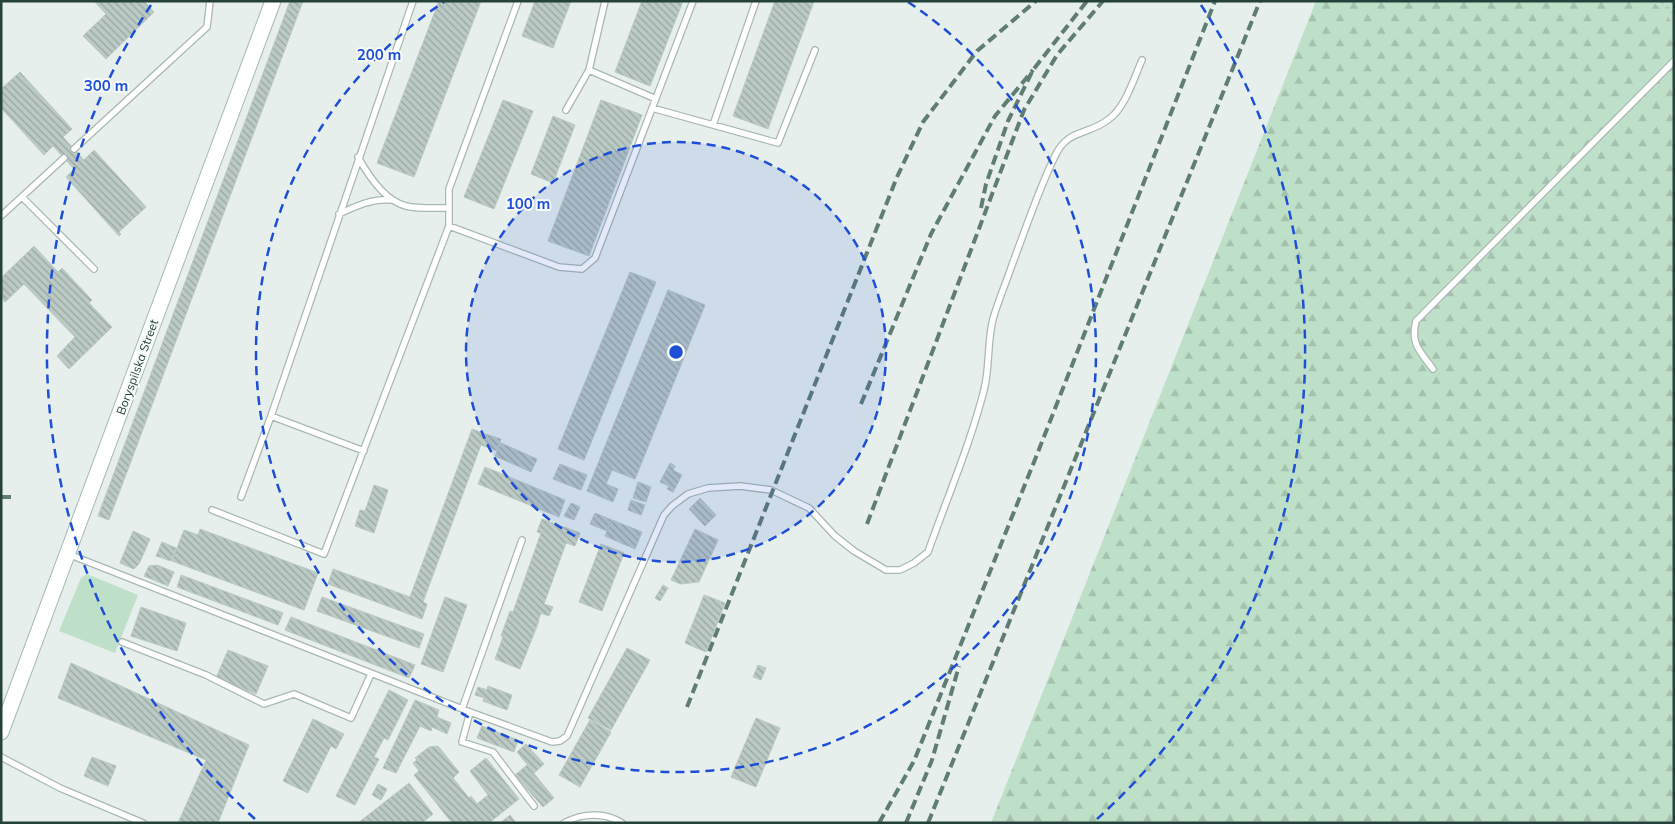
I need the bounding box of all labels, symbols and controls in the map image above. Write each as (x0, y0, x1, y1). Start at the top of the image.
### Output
text: 200 m (357, 45, 401, 64)
text: 300 m (84, 76, 128, 95)
text: 100 m (506, 194, 550, 213)
street label: Boryspilska Street (113, 317, 161, 417)
centre of rings (667, 343, 685, 361)

